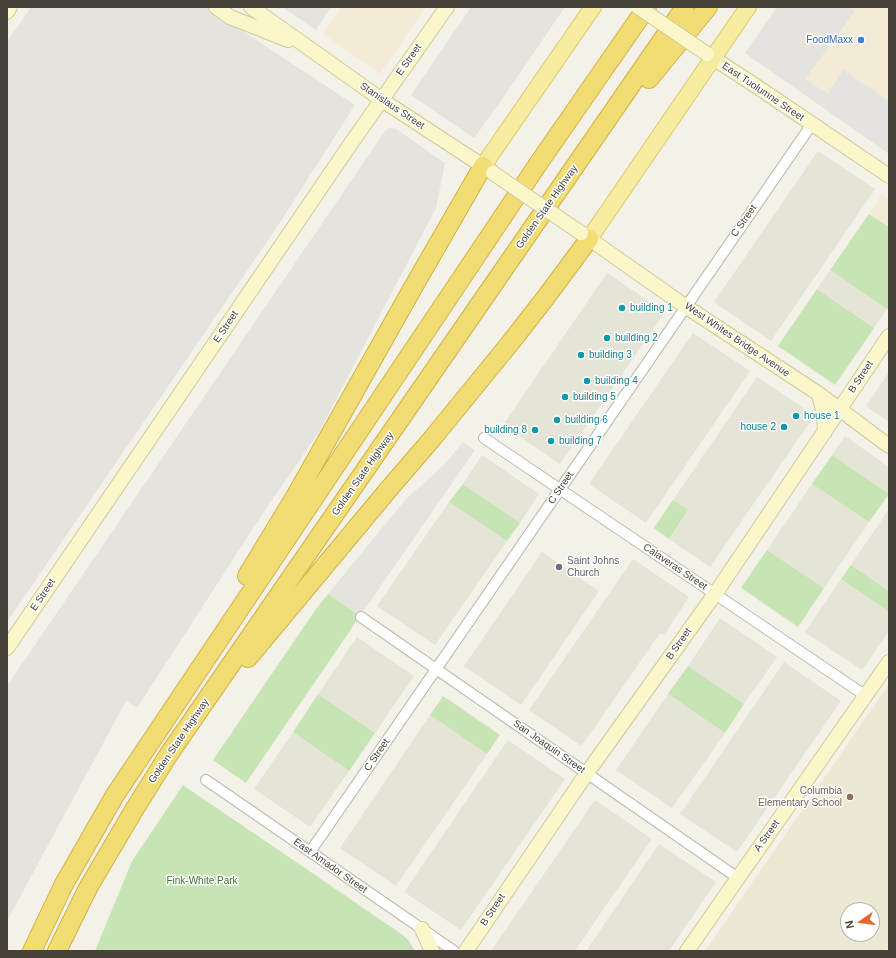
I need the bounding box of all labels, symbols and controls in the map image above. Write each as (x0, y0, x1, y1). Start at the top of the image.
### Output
place label: FoodMaxx (806, 34, 853, 46)
marker: FoodMaxx (856, 35, 866, 45)
street label: E Street (394, 42, 424, 78)
street label: East Tuolumne Street (720, 60, 806, 124)
street label: Stanislaus Street (357, 80, 427, 132)
street label: Golden State Highway (514, 163, 580, 251)
street label: C Street (729, 203, 759, 239)
street label: West Whites Bridge Avenue (682, 300, 792, 380)
place label: building 1 (630, 302, 673, 314)
marker: building 1 (617, 303, 627, 313)
street label: E Street (211, 309, 241, 345)
place label: building 2 (615, 332, 658, 344)
marker: building 2 (602, 333, 612, 343)
place label: building 3 (589, 349, 632, 361)
marker: building 3 (576, 350, 586, 360)
street label: B Street (846, 359, 876, 395)
place label: building 4 (595, 375, 638, 387)
marker: building 4 (582, 376, 592, 386)
place label: building 5 (573, 391, 616, 403)
marker: building 5 (560, 392, 570, 402)
place label: house 1 (804, 410, 840, 422)
marker: house 1 (791, 411, 801, 421)
place label: building 6 (565, 414, 608, 426)
marker: building 6 (552, 415, 562, 425)
place label: house 2 (740, 421, 776, 433)
marker: house 2 (779, 422, 789, 432)
place label: building 8 (484, 424, 527, 436)
marker: building 8 (530, 425, 540, 435)
street label: Golden State Highway (330, 430, 396, 518)
place label: building 7 (559, 435, 602, 447)
marker: building 7 (546, 436, 556, 446)
street label: C Street (546, 469, 576, 507)
street label: Calaveras Street (641, 541, 709, 593)
place label: Saint Johns Church (567, 555, 619, 578)
marker: Saint Johns Church (554, 562, 564, 572)
street label: E Street (28, 577, 58, 613)
street label: B Street (664, 626, 694, 662)
street label: Golden State Highway (146, 696, 212, 786)
street label: San Joaquin Street (511, 718, 587, 776)
street label: C Street (362, 736, 392, 774)
place label: Columbia Elementary School (758, 785, 842, 808)
marker: Columbia Elementary School (845, 792, 855, 802)
street label: A Street (752, 818, 782, 854)
street label: East Amador Street (291, 836, 369, 896)
park label: Fink-White Park (166, 875, 238, 887)
street label: B Street (478, 892, 508, 928)
north arrow (840, 902, 880, 942)
text: N (843, 919, 856, 930)

